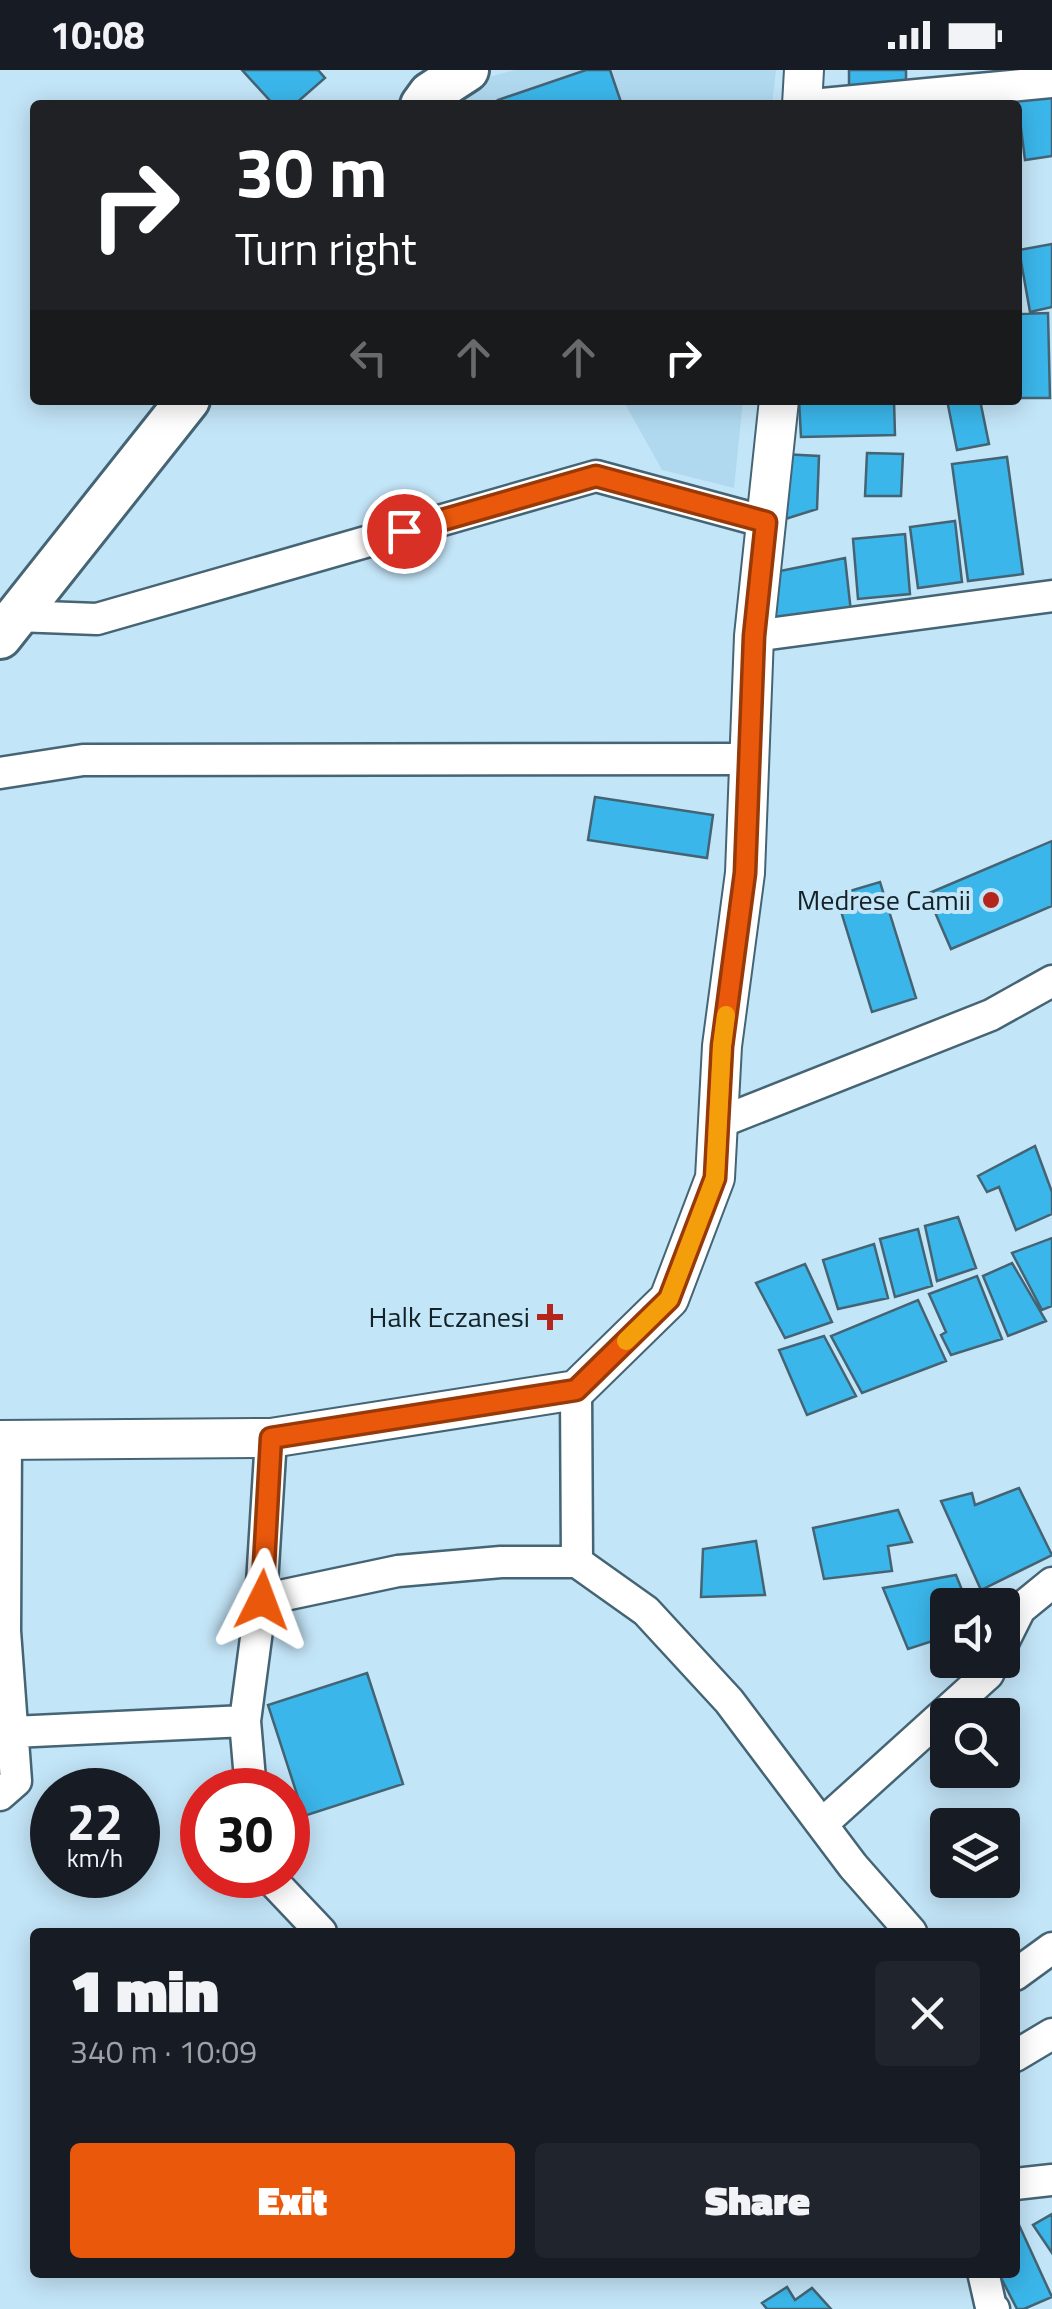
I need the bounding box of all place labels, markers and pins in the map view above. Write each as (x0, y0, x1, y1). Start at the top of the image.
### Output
pin (362, 489, 447, 574)
place label: Medrese Camii (797, 878, 971, 921)
marker: Medrese Camii (980, 889, 1002, 911)
place label: Halk Eczanesi (368, 1295, 530, 1338)
marker: Halk Eczanesi (539, 1306, 561, 1328)

